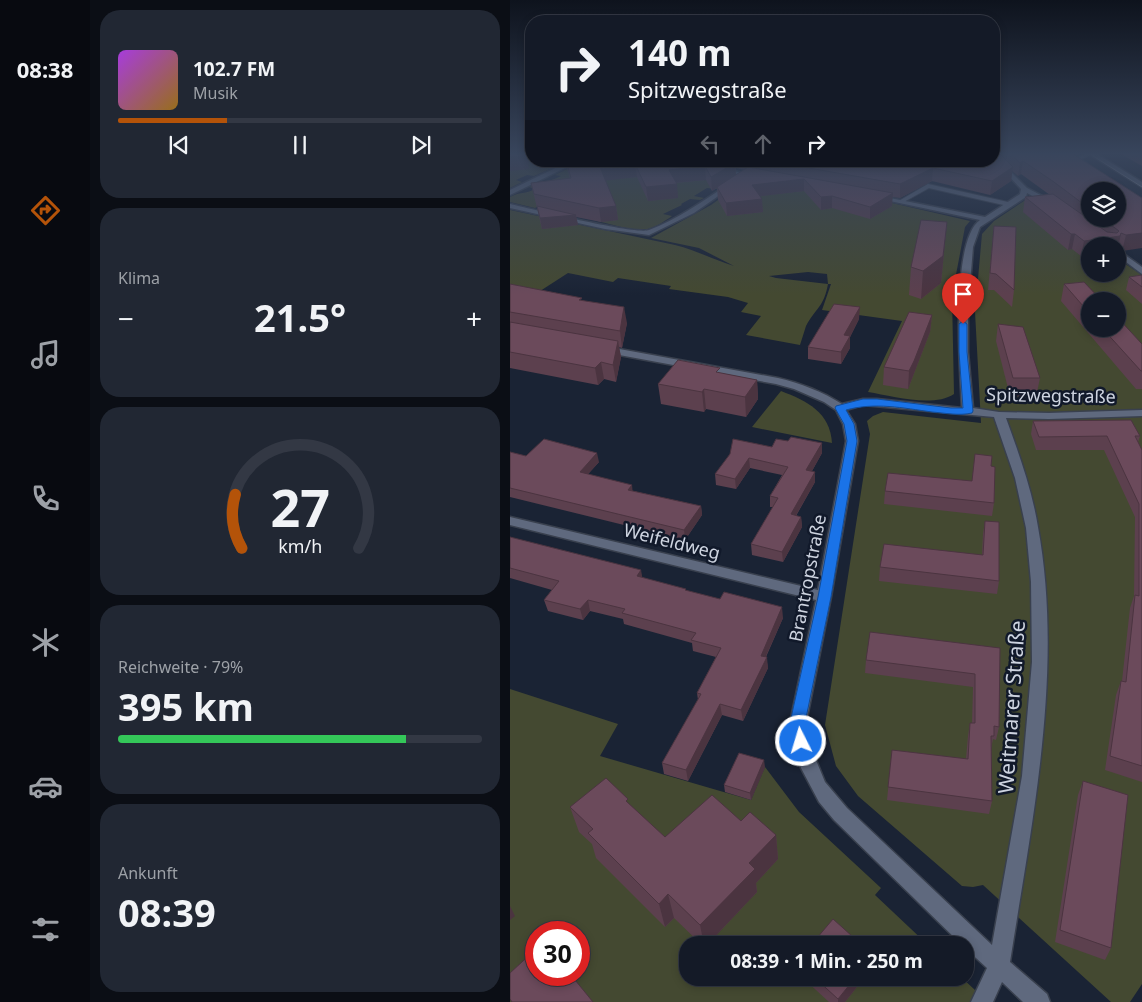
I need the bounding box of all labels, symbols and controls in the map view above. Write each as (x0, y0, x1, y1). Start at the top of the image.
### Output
text: 140 m (628, 29, 731, 76)
icon: right (545, 35, 610, 100)
text: 08:38 (17, 54, 73, 84)
text: 102.7 FM (193, 56, 275, 82)
text: Spitzwegstraße (628, 74, 787, 104)
text: Musik (193, 82, 238, 104)
icon: left (696, 130, 724, 158)
icon: ahead (749, 130, 777, 158)
icon: right (802, 130, 830, 158)
icon: previous (165, 131, 193, 159)
icon: pause (286, 131, 314, 159)
icon: next (407, 131, 435, 159)
map controls (1081, 182, 1126, 337)
button: layers (1081, 182, 1126, 227)
icon: directions (28, 193, 63, 228)
button: + (1081, 237, 1126, 282)
text: Klima (118, 267, 160, 289)
pin (942, 273, 984, 324)
icon: arrive (949, 280, 977, 308)
text: 21.5° (254, 291, 346, 343)
button: − (1081, 292, 1126, 337)
text: − (118, 299, 134, 337)
text: + (466, 299, 482, 337)
icon: music (28, 337, 63, 372)
street label: Spitzwegstraße (986, 382, 1116, 408)
text: 27 (270, 471, 330, 542)
icon: phone (28, 481, 63, 516)
street label: Brantropstraße (783, 512, 831, 644)
street label: Weifeldweg (621, 517, 723, 565)
text: km/h (278, 534, 322, 558)
street label: Weitmarer Straße (991, 619, 1031, 795)
icon: climate (28, 625, 63, 660)
text: Reichweite · 79% (118, 656, 243, 678)
text: 395 km (118, 680, 254, 732)
position arrow (774, 714, 826, 766)
icon: car (28, 769, 63, 804)
text: Ankunft (118, 862, 178, 884)
text: 08:39 (118, 886, 216, 938)
icon: filters (28, 912, 63, 947)
speed limit sign: 30 (525, 921, 590, 986)
text: 08:39 · 1 Min. · 250 m (730, 948, 923, 974)

